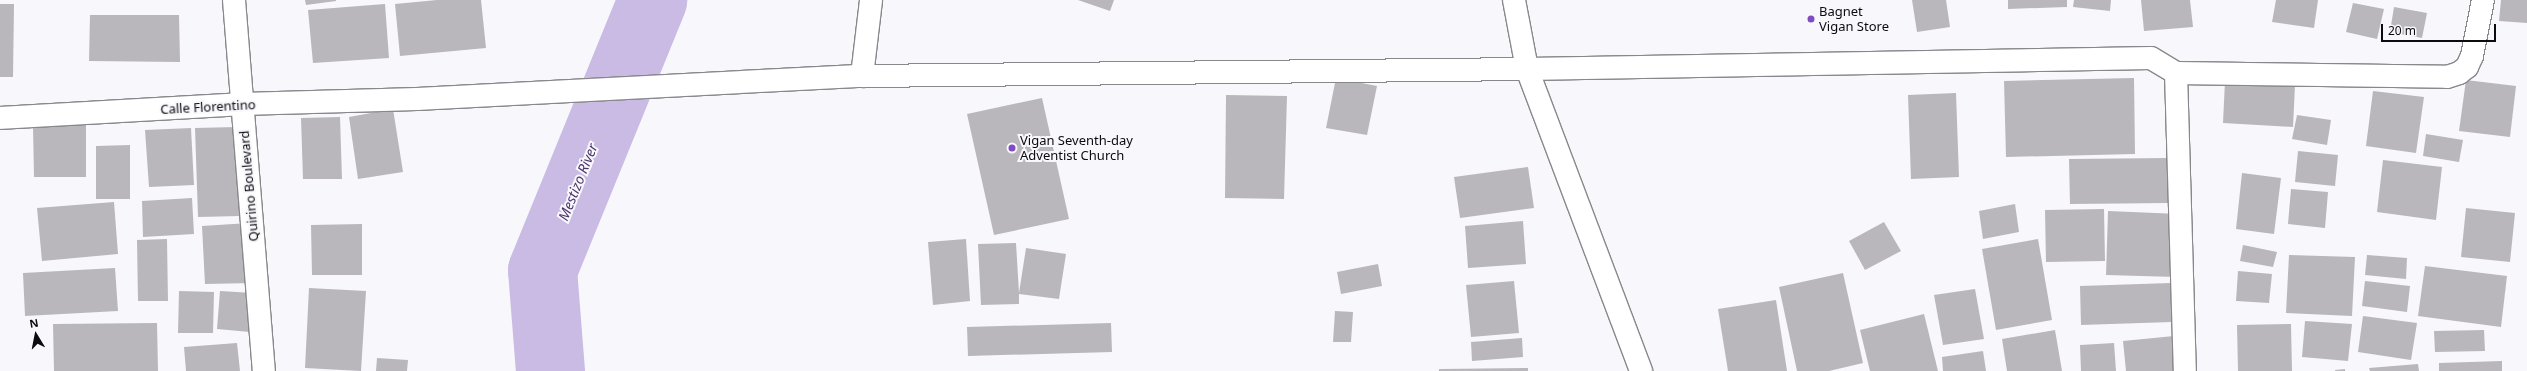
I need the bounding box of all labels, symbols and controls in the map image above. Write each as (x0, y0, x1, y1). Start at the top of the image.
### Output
place label: Bagnet Vigan Store (1819, 4, 1889, 35)
marker: Bagnet Vigan Store (1806, 14, 1816, 24)
scale bar (2383, 16, 2498, 42)
text: 20 m (2388, 22, 2416, 39)
street label: Calle Florentino (160, 97, 256, 117)
street label: Quirino Boulevard (236, 130, 262, 242)
place label: Vigan Seventh-day Adventist Church (1020, 133, 1133, 164)
water label: Mestizo River (555, 141, 601, 223)
marker: Vigan Seventh-day Adventist Church (1007, 143, 1017, 153)
north arrow (16, 315, 56, 355)
text: N (28, 315, 40, 331)

